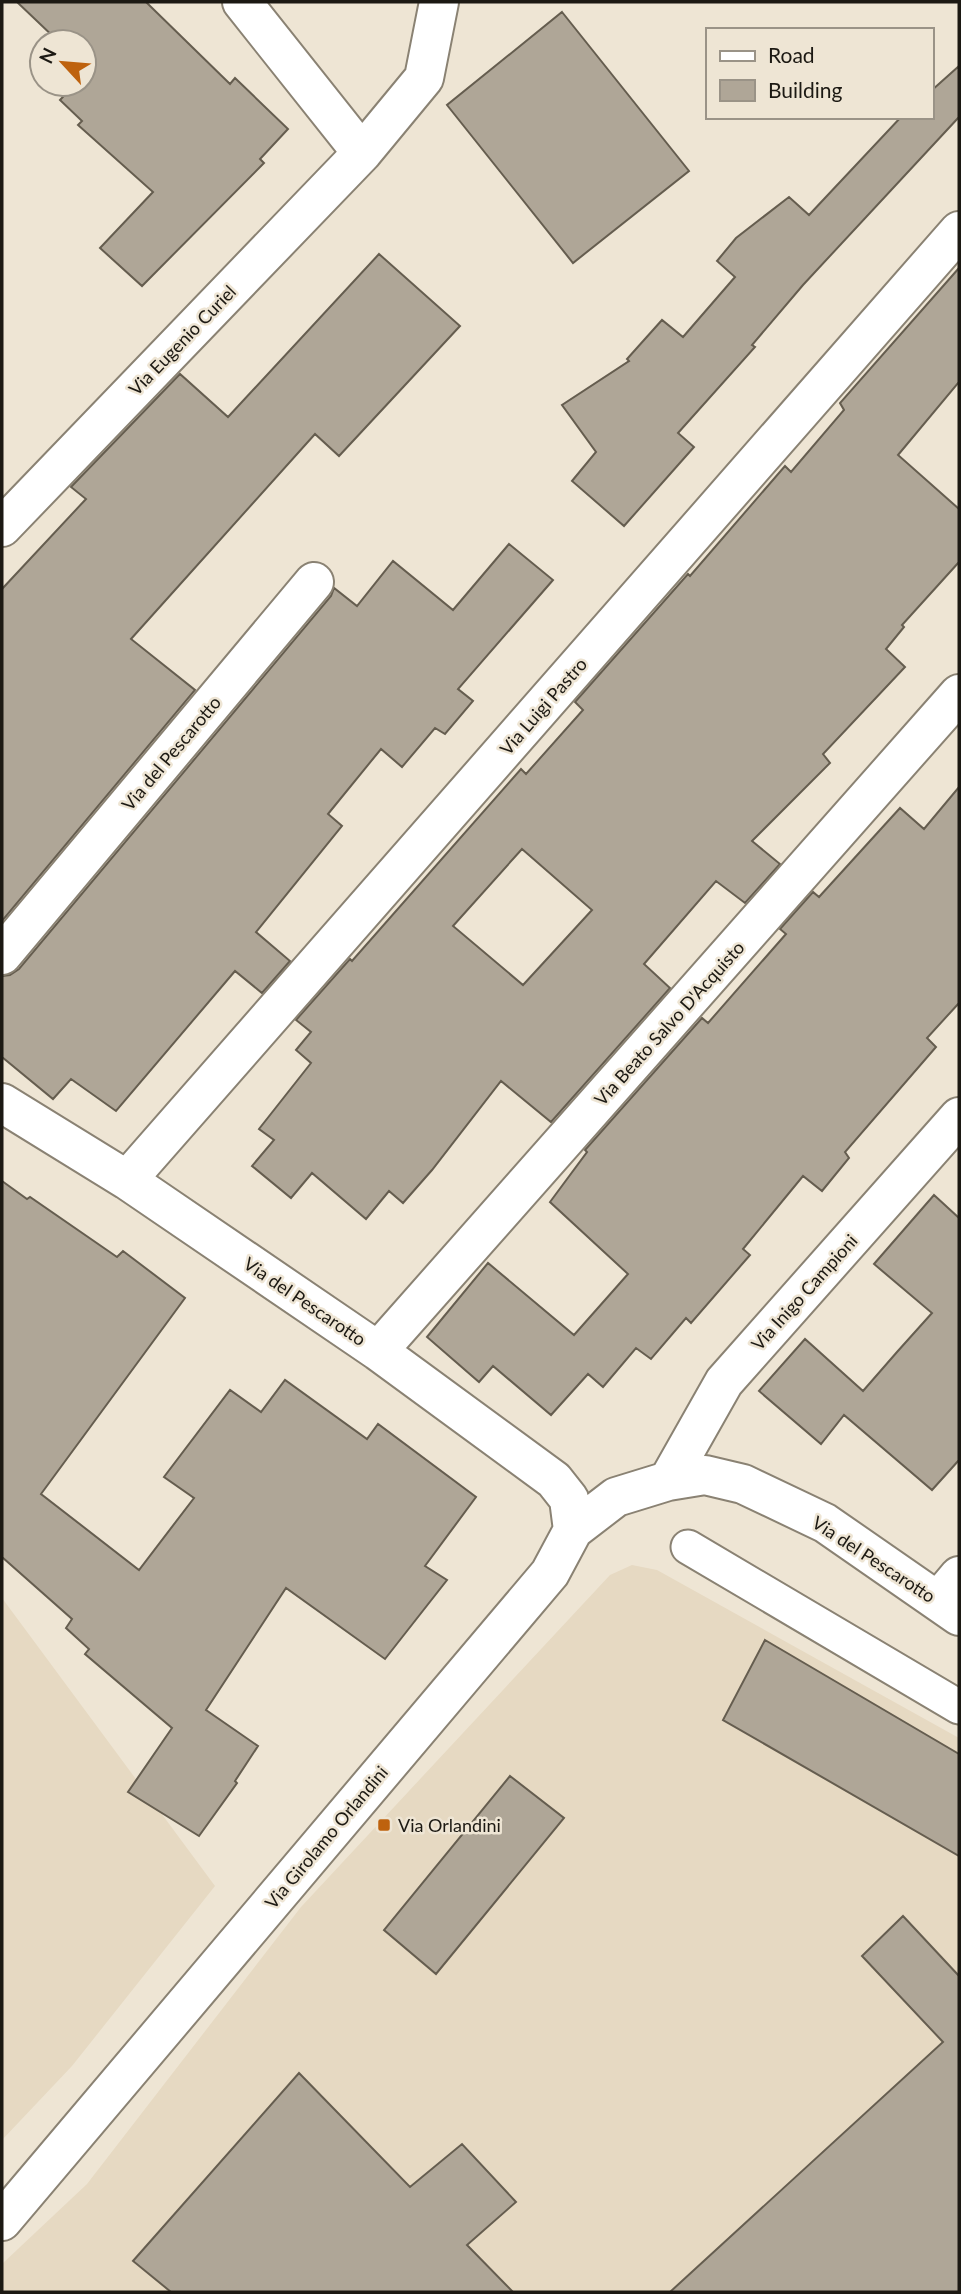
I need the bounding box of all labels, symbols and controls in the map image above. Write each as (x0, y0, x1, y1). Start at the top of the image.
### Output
north arrow (28, 28, 98, 98)
legend (706, 28, 933, 119)
text: Road (768, 42, 815, 67)
text: N (34, 44, 61, 67)
text: Building (768, 77, 843, 102)
street label: Via Eugenio Curiel (124, 280, 240, 400)
street label: Via Luigi Pastro (495, 653, 591, 759)
street label: Via del Pescarotto (117, 691, 225, 815)
street label: Via Beato Salvo D'Acquisto (589, 936, 749, 1110)
street label: Via Inigo Campioni (746, 1230, 862, 1354)
street label: Via del Pescarotto (240, 1252, 370, 1350)
street label: Via del Pescarotto (808, 1511, 940, 1607)
street label: Via Girolamo Orlandini (260, 1761, 392, 1913)
place label: Via Orlandini (398, 1814, 501, 1836)
marker: Via Orlandini (376, 1817, 392, 1833)

